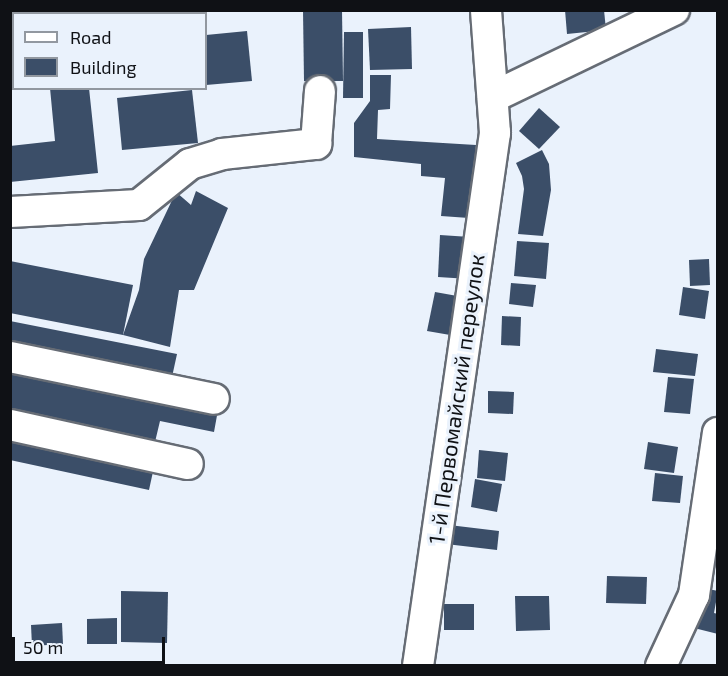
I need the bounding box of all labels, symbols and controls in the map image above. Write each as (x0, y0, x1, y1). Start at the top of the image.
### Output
legend (12, 12, 207, 90)
text: Road (70, 26, 111, 48)
text: Building (70, 56, 137, 78)
street label: 1-й Первомайский переулок (423, 252, 489, 546)
scale bar (15, 625, 168, 663)
text: 50 m (23, 636, 63, 658)

